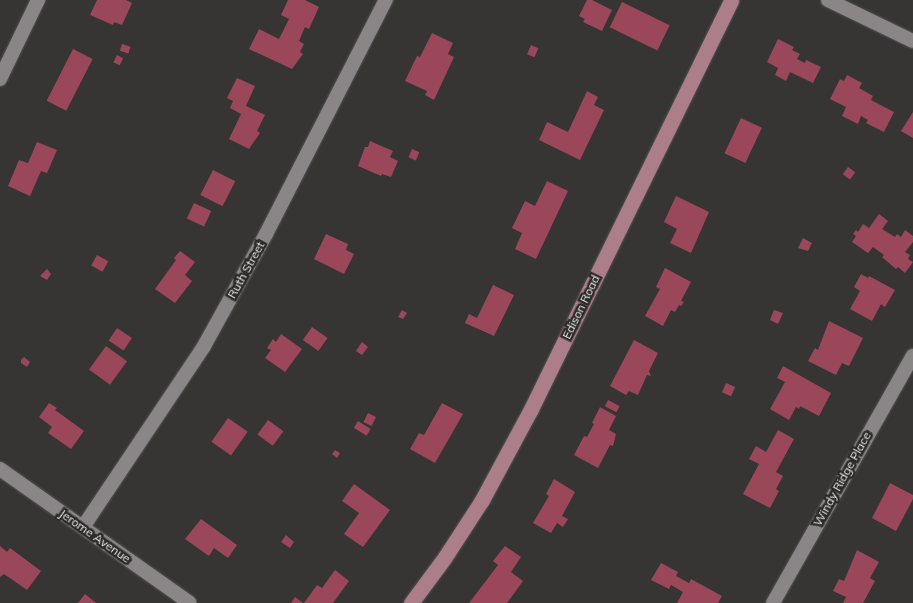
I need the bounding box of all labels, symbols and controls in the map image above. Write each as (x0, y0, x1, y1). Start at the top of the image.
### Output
street label: Ruth Street (224, 239, 268, 301)
street label: Edison Road (559, 273, 603, 341)
street label: Windy Ridge Place (810, 429, 874, 529)
street label: Jerome Avenue (57, 506, 133, 566)

